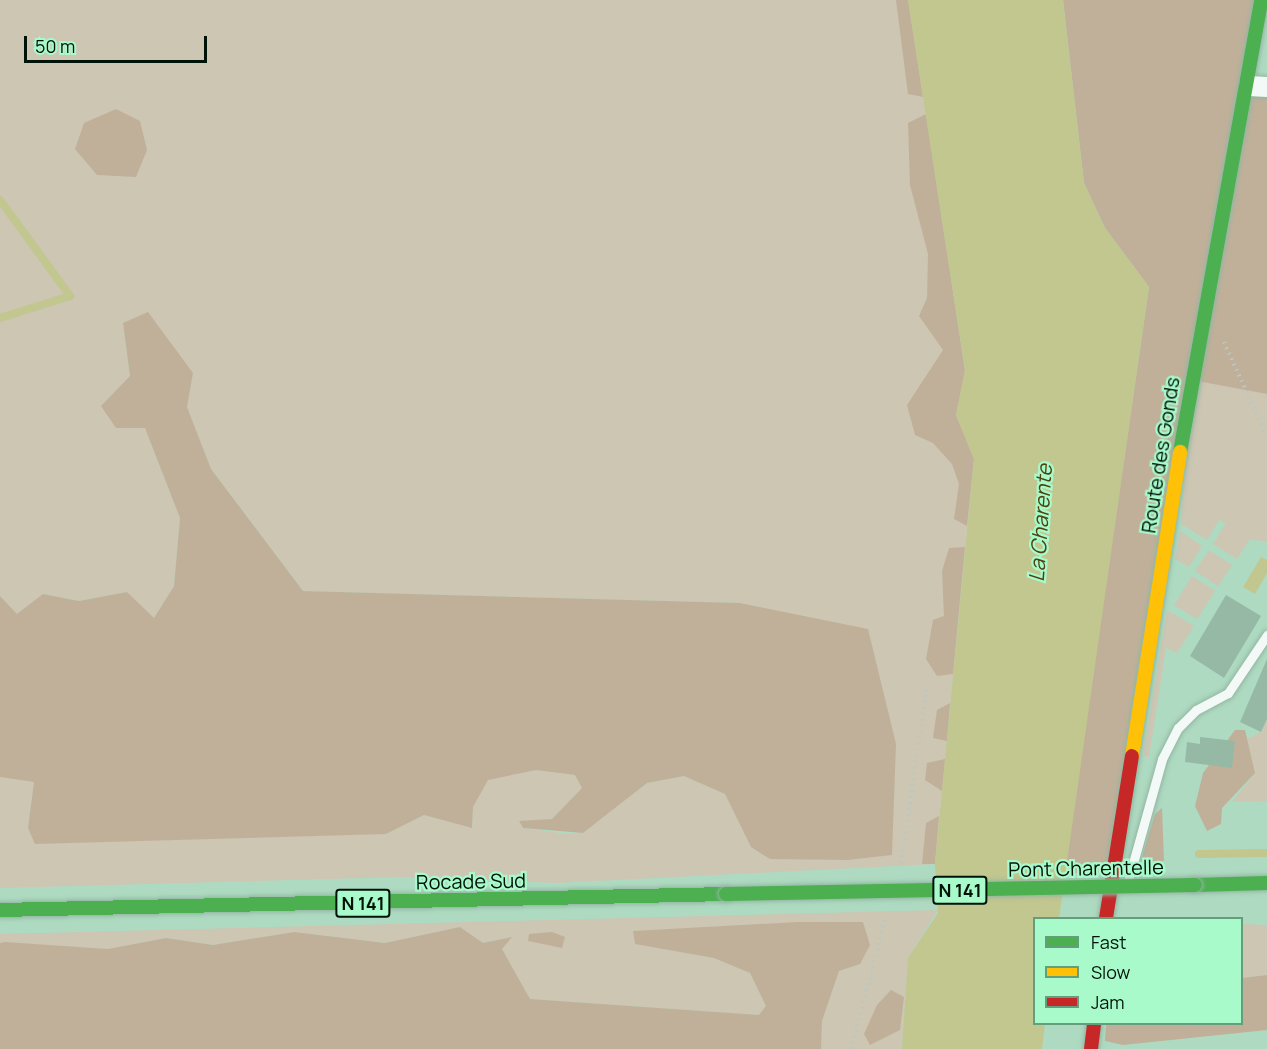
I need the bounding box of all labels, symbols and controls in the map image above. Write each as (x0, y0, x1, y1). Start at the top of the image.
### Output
scale bar (27, 24, 210, 62)
text: 50 m (35, 34, 75, 58)
street label: Route des Gonds (1136, 375, 1184, 535)
water label: La Charente (1023, 463, 1057, 583)
street label: Pont Charentelle (1008, 855, 1164, 881)
street label: Rocade Sud (416, 868, 526, 894)
road number: N 141 (932, 875, 988, 905)
road number: N 141 (334, 888, 392, 918)
legend (1033, 917, 1243, 1025)
text: Fast (1091, 930, 1126, 954)
text: Slow (1091, 960, 1130, 984)
text: Jam (1091, 990, 1125, 1014)

